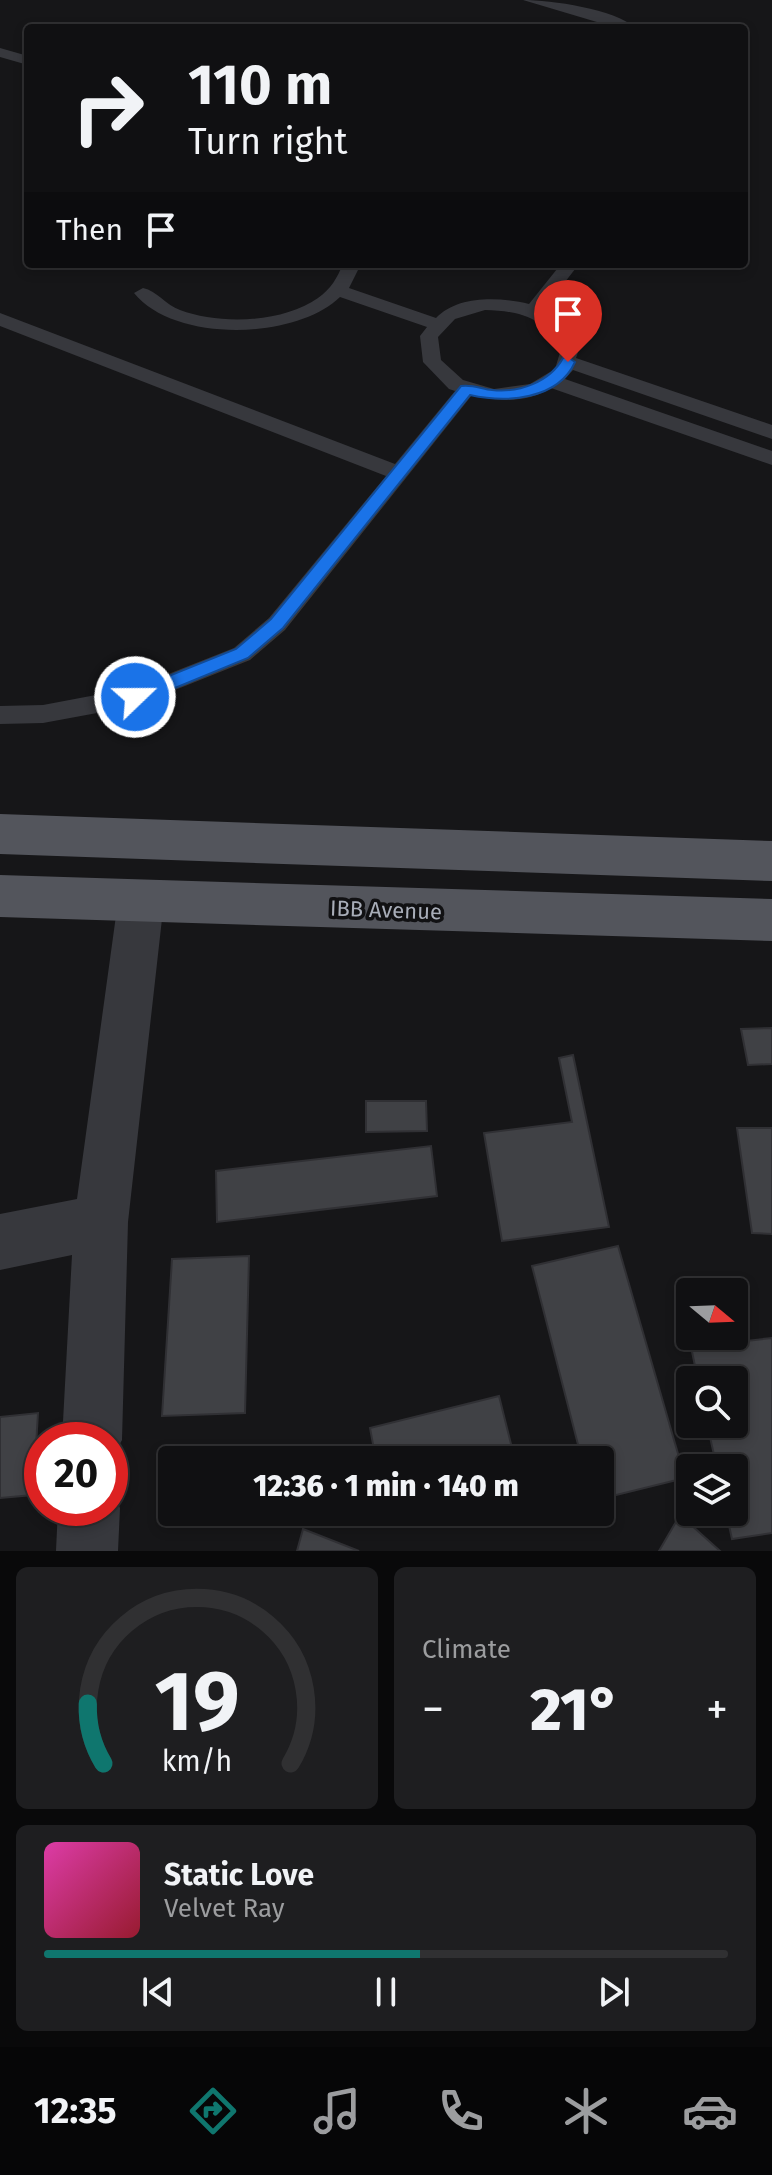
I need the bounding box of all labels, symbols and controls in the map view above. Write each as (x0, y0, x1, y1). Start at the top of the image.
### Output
text: 110 m (188, 52, 332, 119)
icon: right (56, 56, 160, 160)
text: Turn right (188, 120, 348, 164)
icon: arrive (139, 208, 183, 252)
text: Then (56, 212, 123, 248)
pin (534, 280, 602, 362)
icon: arrive (546, 292, 590, 336)
position arrow (93, 655, 177, 739)
street label: IBB Avenue (330, 895, 442, 925)
north arrow (676, 1278, 748, 1350)
map controls (676, 1278, 748, 1526)
button: search (676, 1366, 748, 1438)
speed limit sign: 20 (24, 1422, 128, 1526)
button: layers (676, 1454, 748, 1526)
text: 12:36 · 1 min · 140 m (253, 1468, 519, 1504)
text: Climate (422, 1634, 511, 1665)
text: 19 (154, 1652, 240, 1752)
text: 21° (530, 1674, 620, 1746)
text: − (422, 1683, 444, 1736)
text: + (706, 1683, 728, 1736)
text: km/h (162, 1744, 232, 1779)
text: Static Love (164, 1857, 314, 1893)
text: Velvet Ray (164, 1893, 284, 1924)
icon: previous (136, 1970, 180, 2014)
icon: pause (364, 1970, 408, 2014)
icon: next (592, 1970, 636, 2014)
icon: directions (185, 2083, 241, 2139)
icon: music (309, 2083, 365, 2139)
icon: phone (433, 2083, 489, 2139)
icon: climate (558, 2083, 614, 2139)
icon: car (682, 2083, 738, 2139)
text: 12:35 (34, 2089, 117, 2133)

